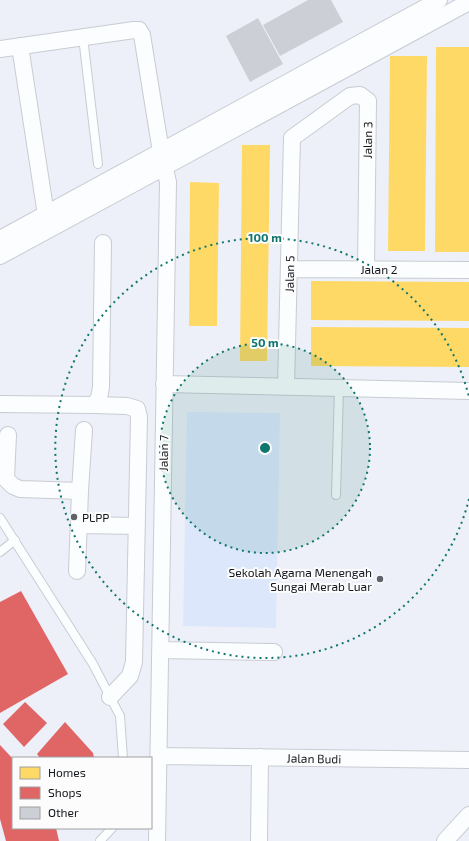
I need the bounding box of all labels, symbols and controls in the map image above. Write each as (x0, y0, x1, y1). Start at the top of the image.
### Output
street label: Jalan 3 (360, 121, 374, 159)
text: 100 m (248, 230, 282, 244)
street label: Jalan 5 (282, 255, 296, 293)
street label: Jalan 2 (360, 262, 398, 276)
text: 50 m (251, 335, 279, 349)
street label: Jalan 7 (156, 435, 170, 471)
centre of rings (258, 441, 272, 455)
place label: PLPP (82, 510, 109, 524)
marker: PLPP (69, 512, 79, 522)
place label: Sekolah Agama Menengah Sungai Merab Luar (229, 565, 372, 593)
marker: Sekolah Agama Menengah Sungai Merab Luar (375, 574, 385, 584)
street label: Jalan Budi (287, 751, 341, 765)
legend (12, 757, 152, 829)
text: Homes (48, 765, 86, 779)
text: Shops (48, 785, 82, 799)
text: Other (48, 805, 79, 819)

